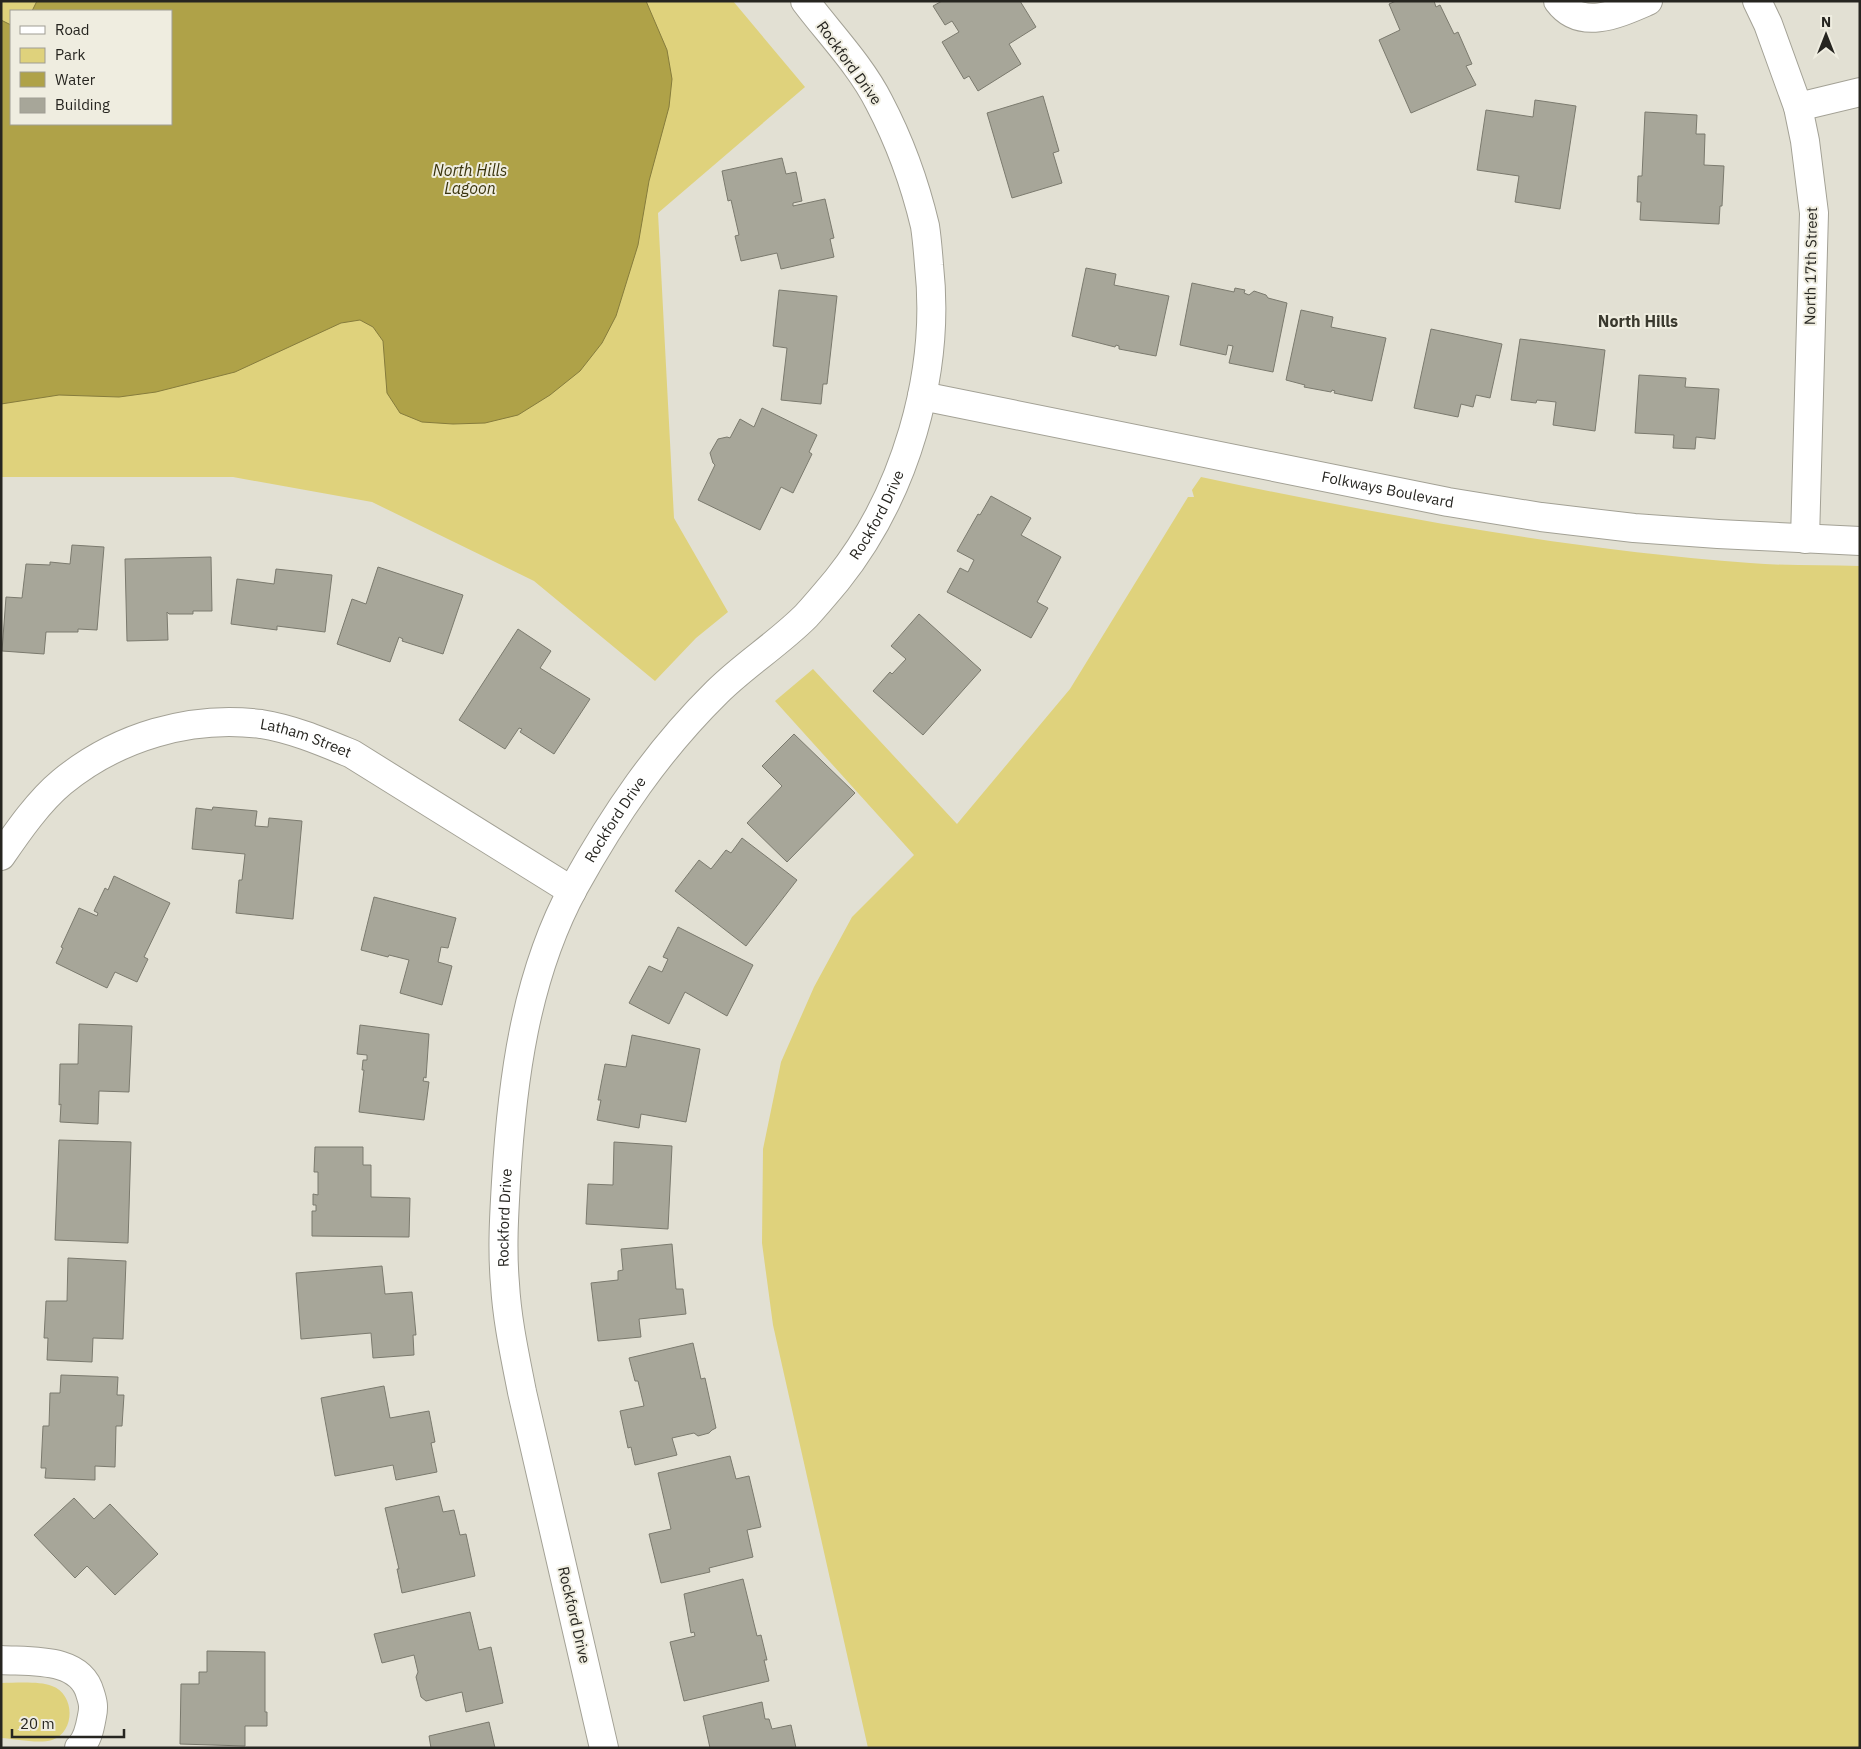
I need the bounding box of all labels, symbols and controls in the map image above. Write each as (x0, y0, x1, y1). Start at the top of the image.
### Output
legend (10, 10, 172, 125)
north arrow (1801, 10, 1851, 60)
text: N (1821, 13, 1831, 31)
street label: Rockford Drive (813, 17, 886, 108)
text: Road (55, 20, 90, 39)
text: Park (55, 45, 85, 64)
text: Water (55, 70, 96, 89)
text: Building (55, 95, 110, 114)
water label: North Hills Lagoon (433, 160, 507, 198)
street label: North 17th Street (1800, 207, 1821, 325)
district label: North Hills (1598, 311, 1678, 331)
street label: Rockford Drive (845, 467, 908, 563)
street label: Folkways Boulevard (1320, 467, 1455, 512)
street label: Latham Street (259, 714, 354, 762)
street label: Rockford Drive (580, 773, 650, 866)
street label: Rockford Drive (493, 1168, 516, 1268)
street label: Rockford Drive (554, 1565, 595, 1665)
scale bar (12, 1706, 125, 1738)
text: 20 m (20, 1714, 55, 1733)

